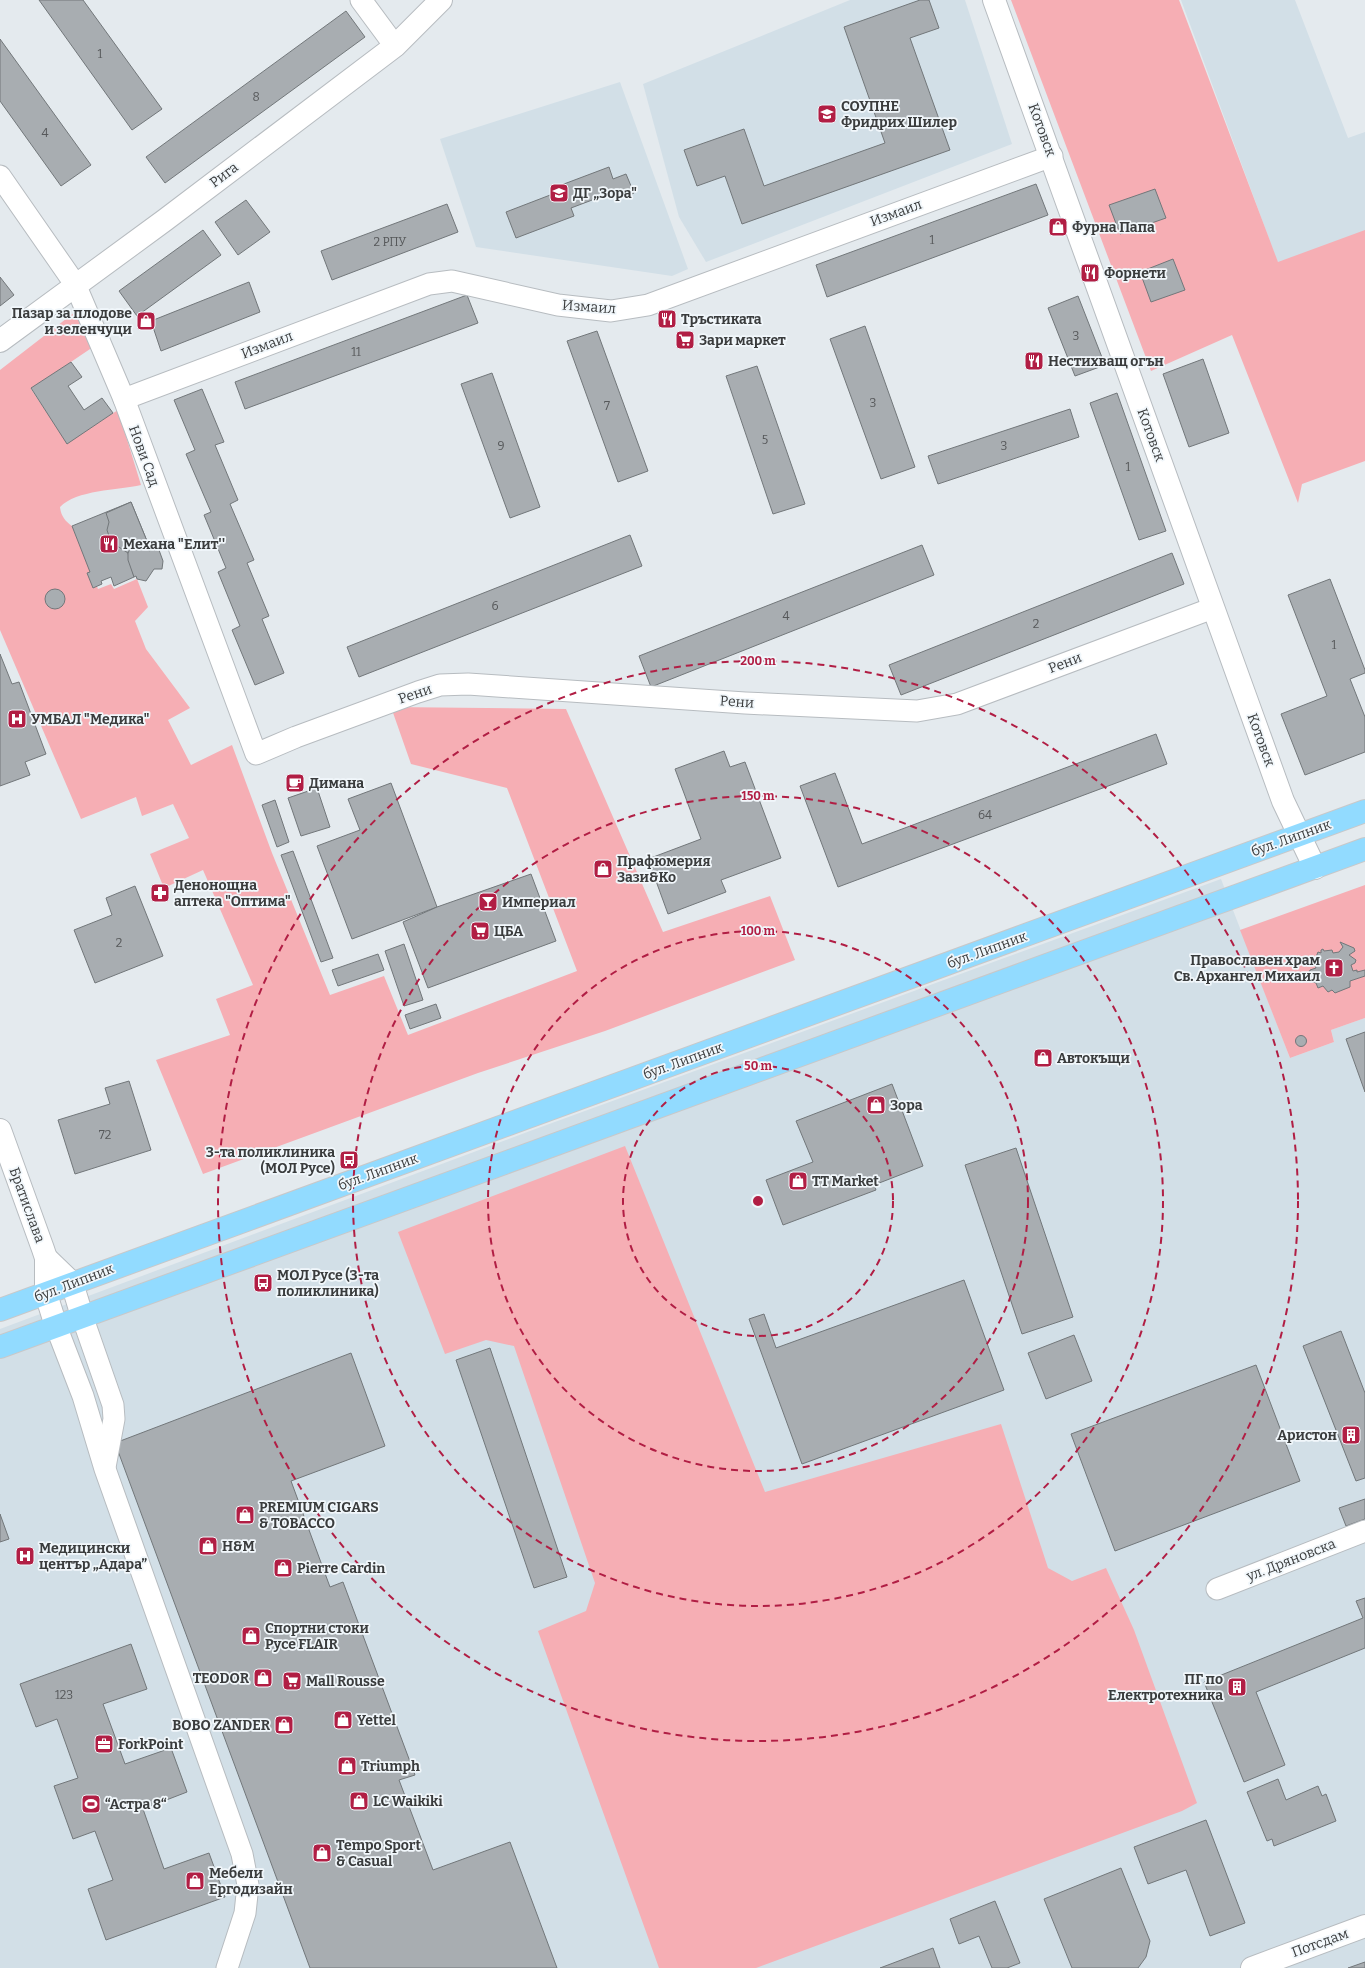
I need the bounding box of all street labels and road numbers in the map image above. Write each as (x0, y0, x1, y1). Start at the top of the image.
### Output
street label: Котовск (1025, 101, 1060, 160)
street label: Рига (206, 159, 242, 191)
street label: Измаил (868, 196, 924, 230)
street label: Измаил (562, 297, 616, 317)
street label: Измаил (239, 327, 295, 363)
street label: Котовск (1134, 406, 1169, 465)
street label: Нови Сад (125, 423, 163, 489)
street label: Рени (1046, 649, 1084, 677)
street label: Рени (396, 680, 434, 708)
street label: Рени (719, 692, 755, 712)
street label: Котовск (1244, 711, 1279, 770)
street label: бул. Липник (1249, 815, 1334, 860)
street label: бул. Липник (945, 927, 1030, 972)
street label: бул. Липник (641, 1038, 726, 1083)
street label: бул. Липник (336, 1149, 421, 1194)
street label: Братислава (6, 1165, 49, 1245)
street label: бул. Липник (32, 1260, 117, 1306)
street label: ул. Дряновска (1243, 1535, 1338, 1585)
street label: Потсдам (1289, 1925, 1351, 1961)

